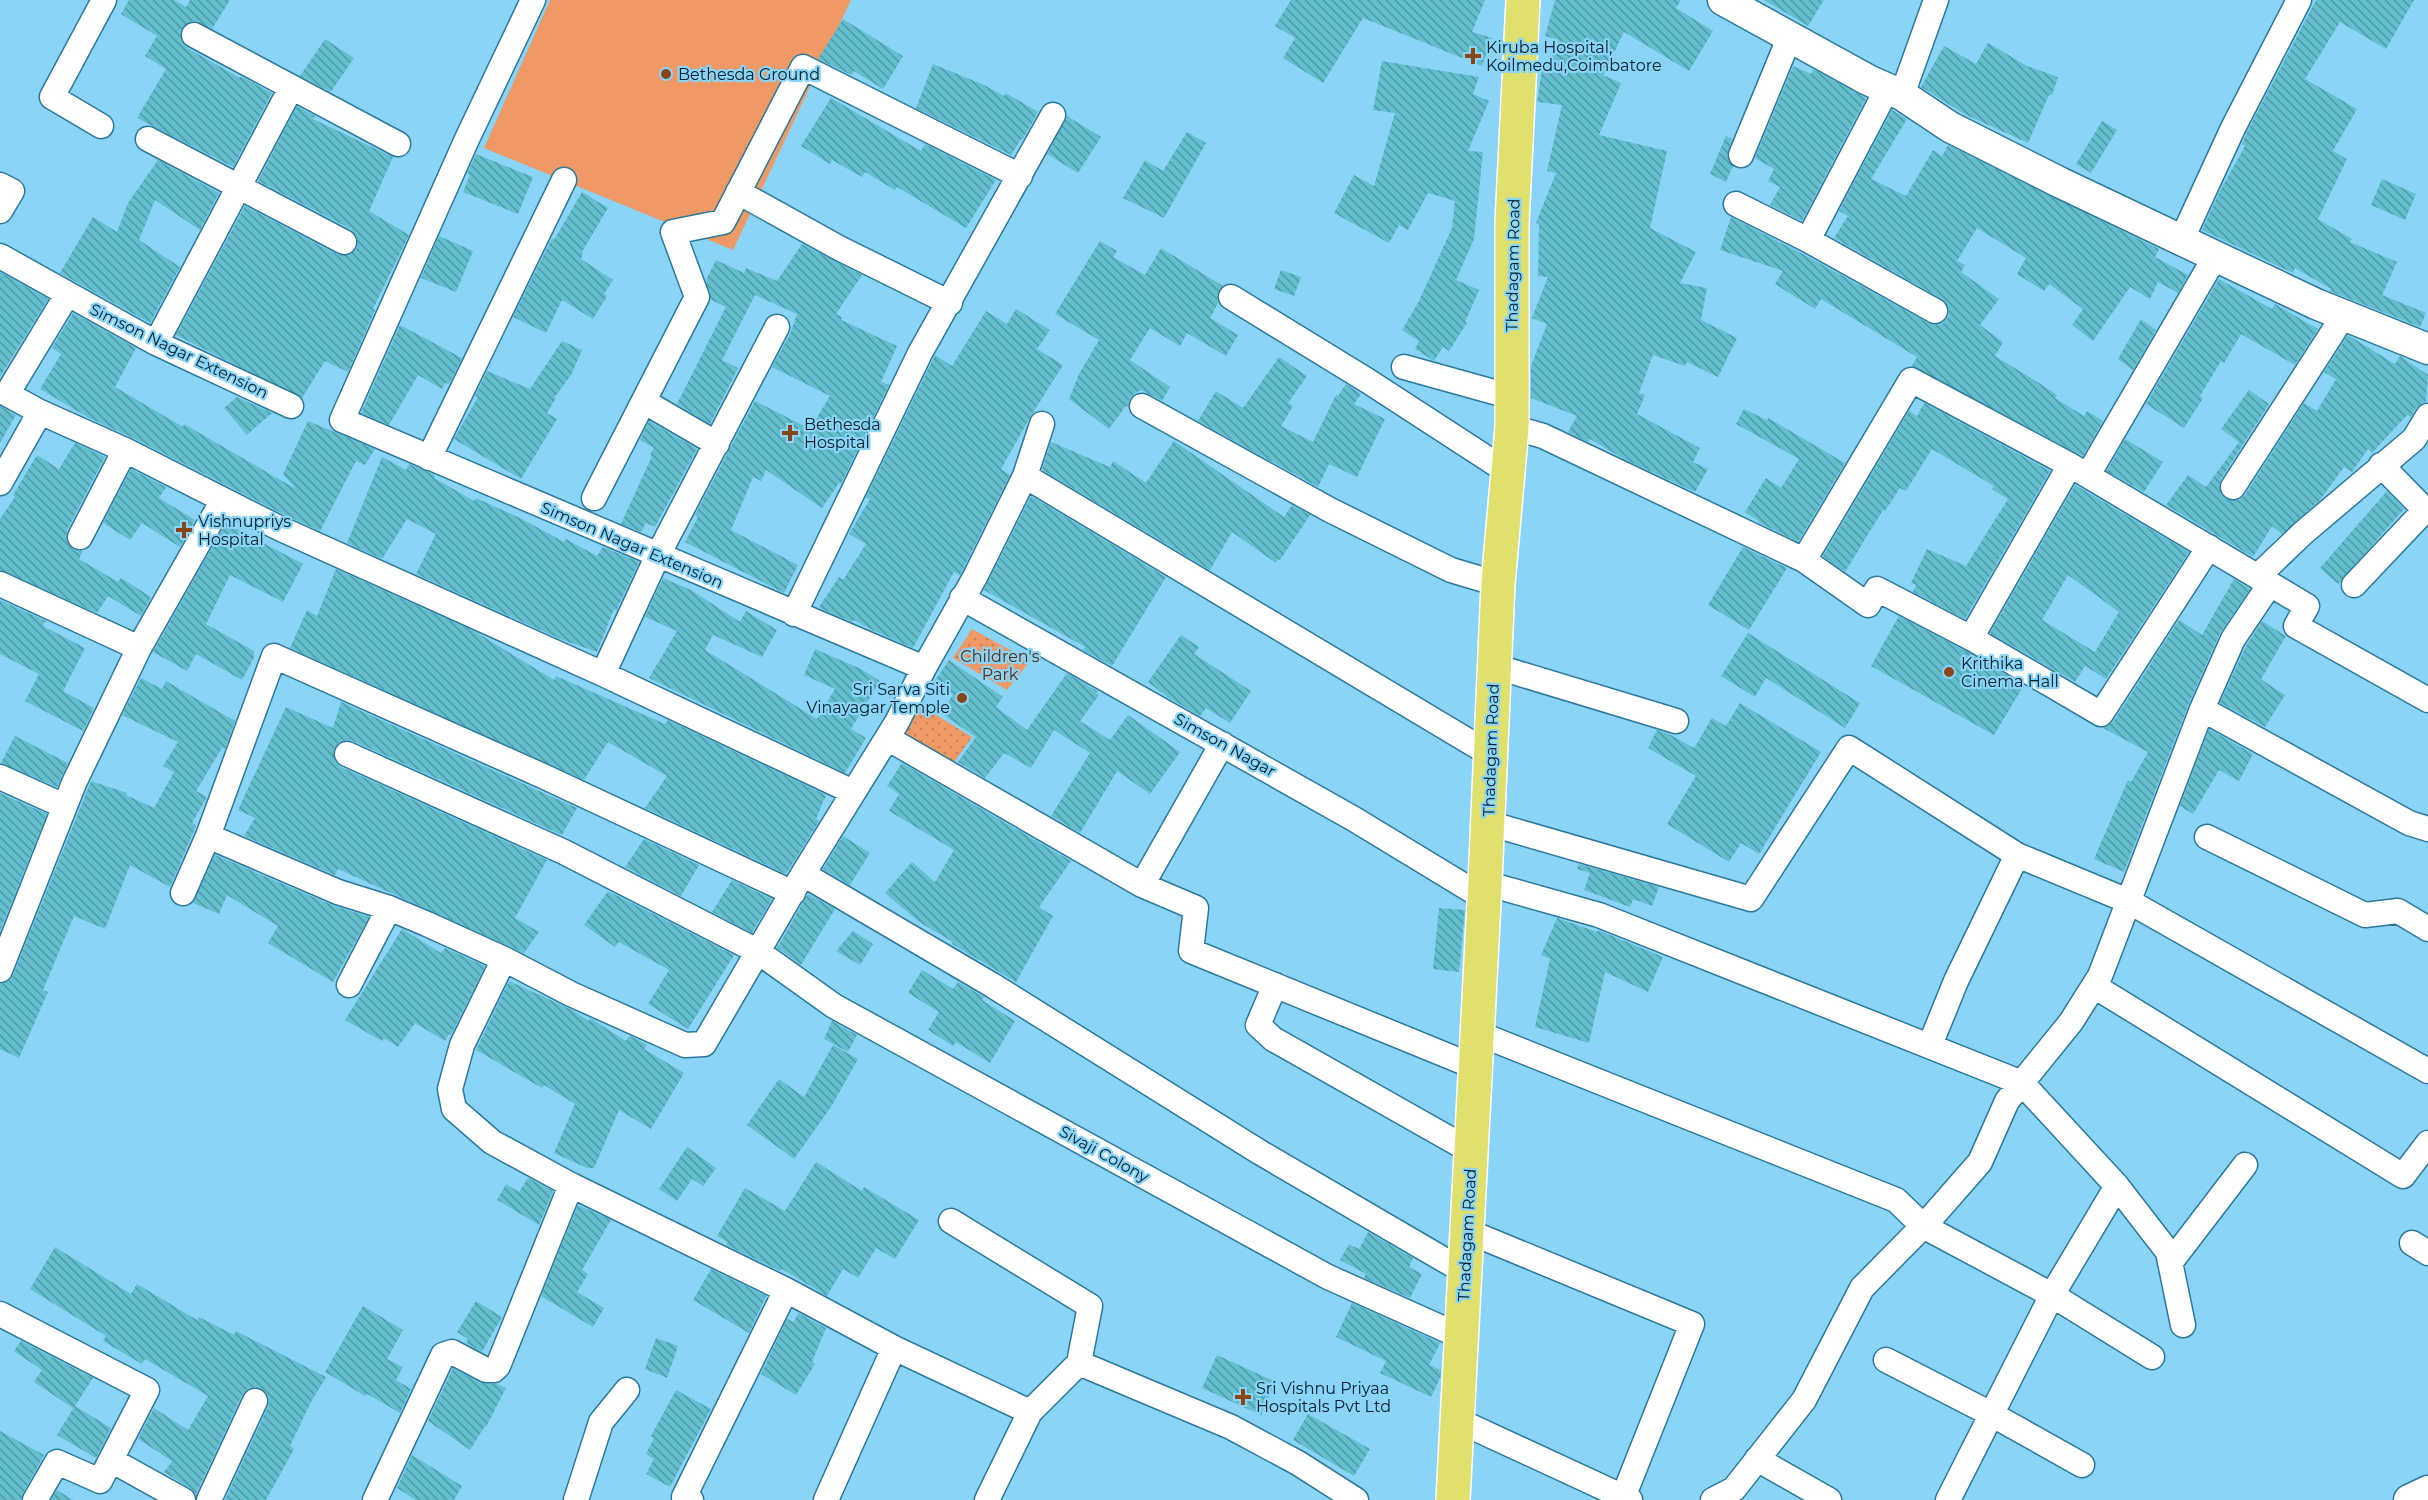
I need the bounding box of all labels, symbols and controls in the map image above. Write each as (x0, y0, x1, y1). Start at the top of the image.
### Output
place label: Kiruba Hospital, Koilmedu,Coimbatore (1486, 38, 1662, 75)
marker: Kiruba Hospital, Koilmedu,Coimbatore (1464, 47, 1482, 65)
place label: Bethesda Ground (678, 65, 820, 84)
marker: Bethesda Ground (659, 67, 673, 81)
street label: Thadagam Road (1502, 198, 1524, 332)
street label: Simson Nagar Extension (87, 299, 271, 403)
place label: Bethesda Hospital (804, 415, 881, 452)
marker: Bethesda Hospital (781, 424, 799, 442)
street label: Simson Nagar Extension (538, 498, 726, 592)
place label: Vishnupriys Hospital (198, 512, 291, 549)
marker: Vishnupriys Hospital (175, 521, 193, 539)
park label: Children's Park (960, 647, 1040, 684)
place label: Krithika Cinema Hall (1961, 654, 2059, 691)
marker: Krithika Cinema Hall (1942, 665, 1956, 679)
place label: Sri Sarva Siti Vinayagar Temple (806, 680, 950, 717)
street label: Thadagam Road (1479, 683, 1503, 817)
marker: Sri Sarva Siti Vinayagar Temple (955, 691, 969, 705)
street label: Simson Nagar (1171, 709, 1279, 781)
street label: Sivaji Colony (1056, 1122, 1152, 1187)
street label: Thadagam Road (1454, 1168, 1480, 1302)
place label: Sri Vishnu Priyaa Hospitals Pvt Ltd (1256, 1379, 1391, 1416)
marker: Sri Vishnu Priyaa Hospitals Pvt Ltd (1234, 1388, 1252, 1406)

